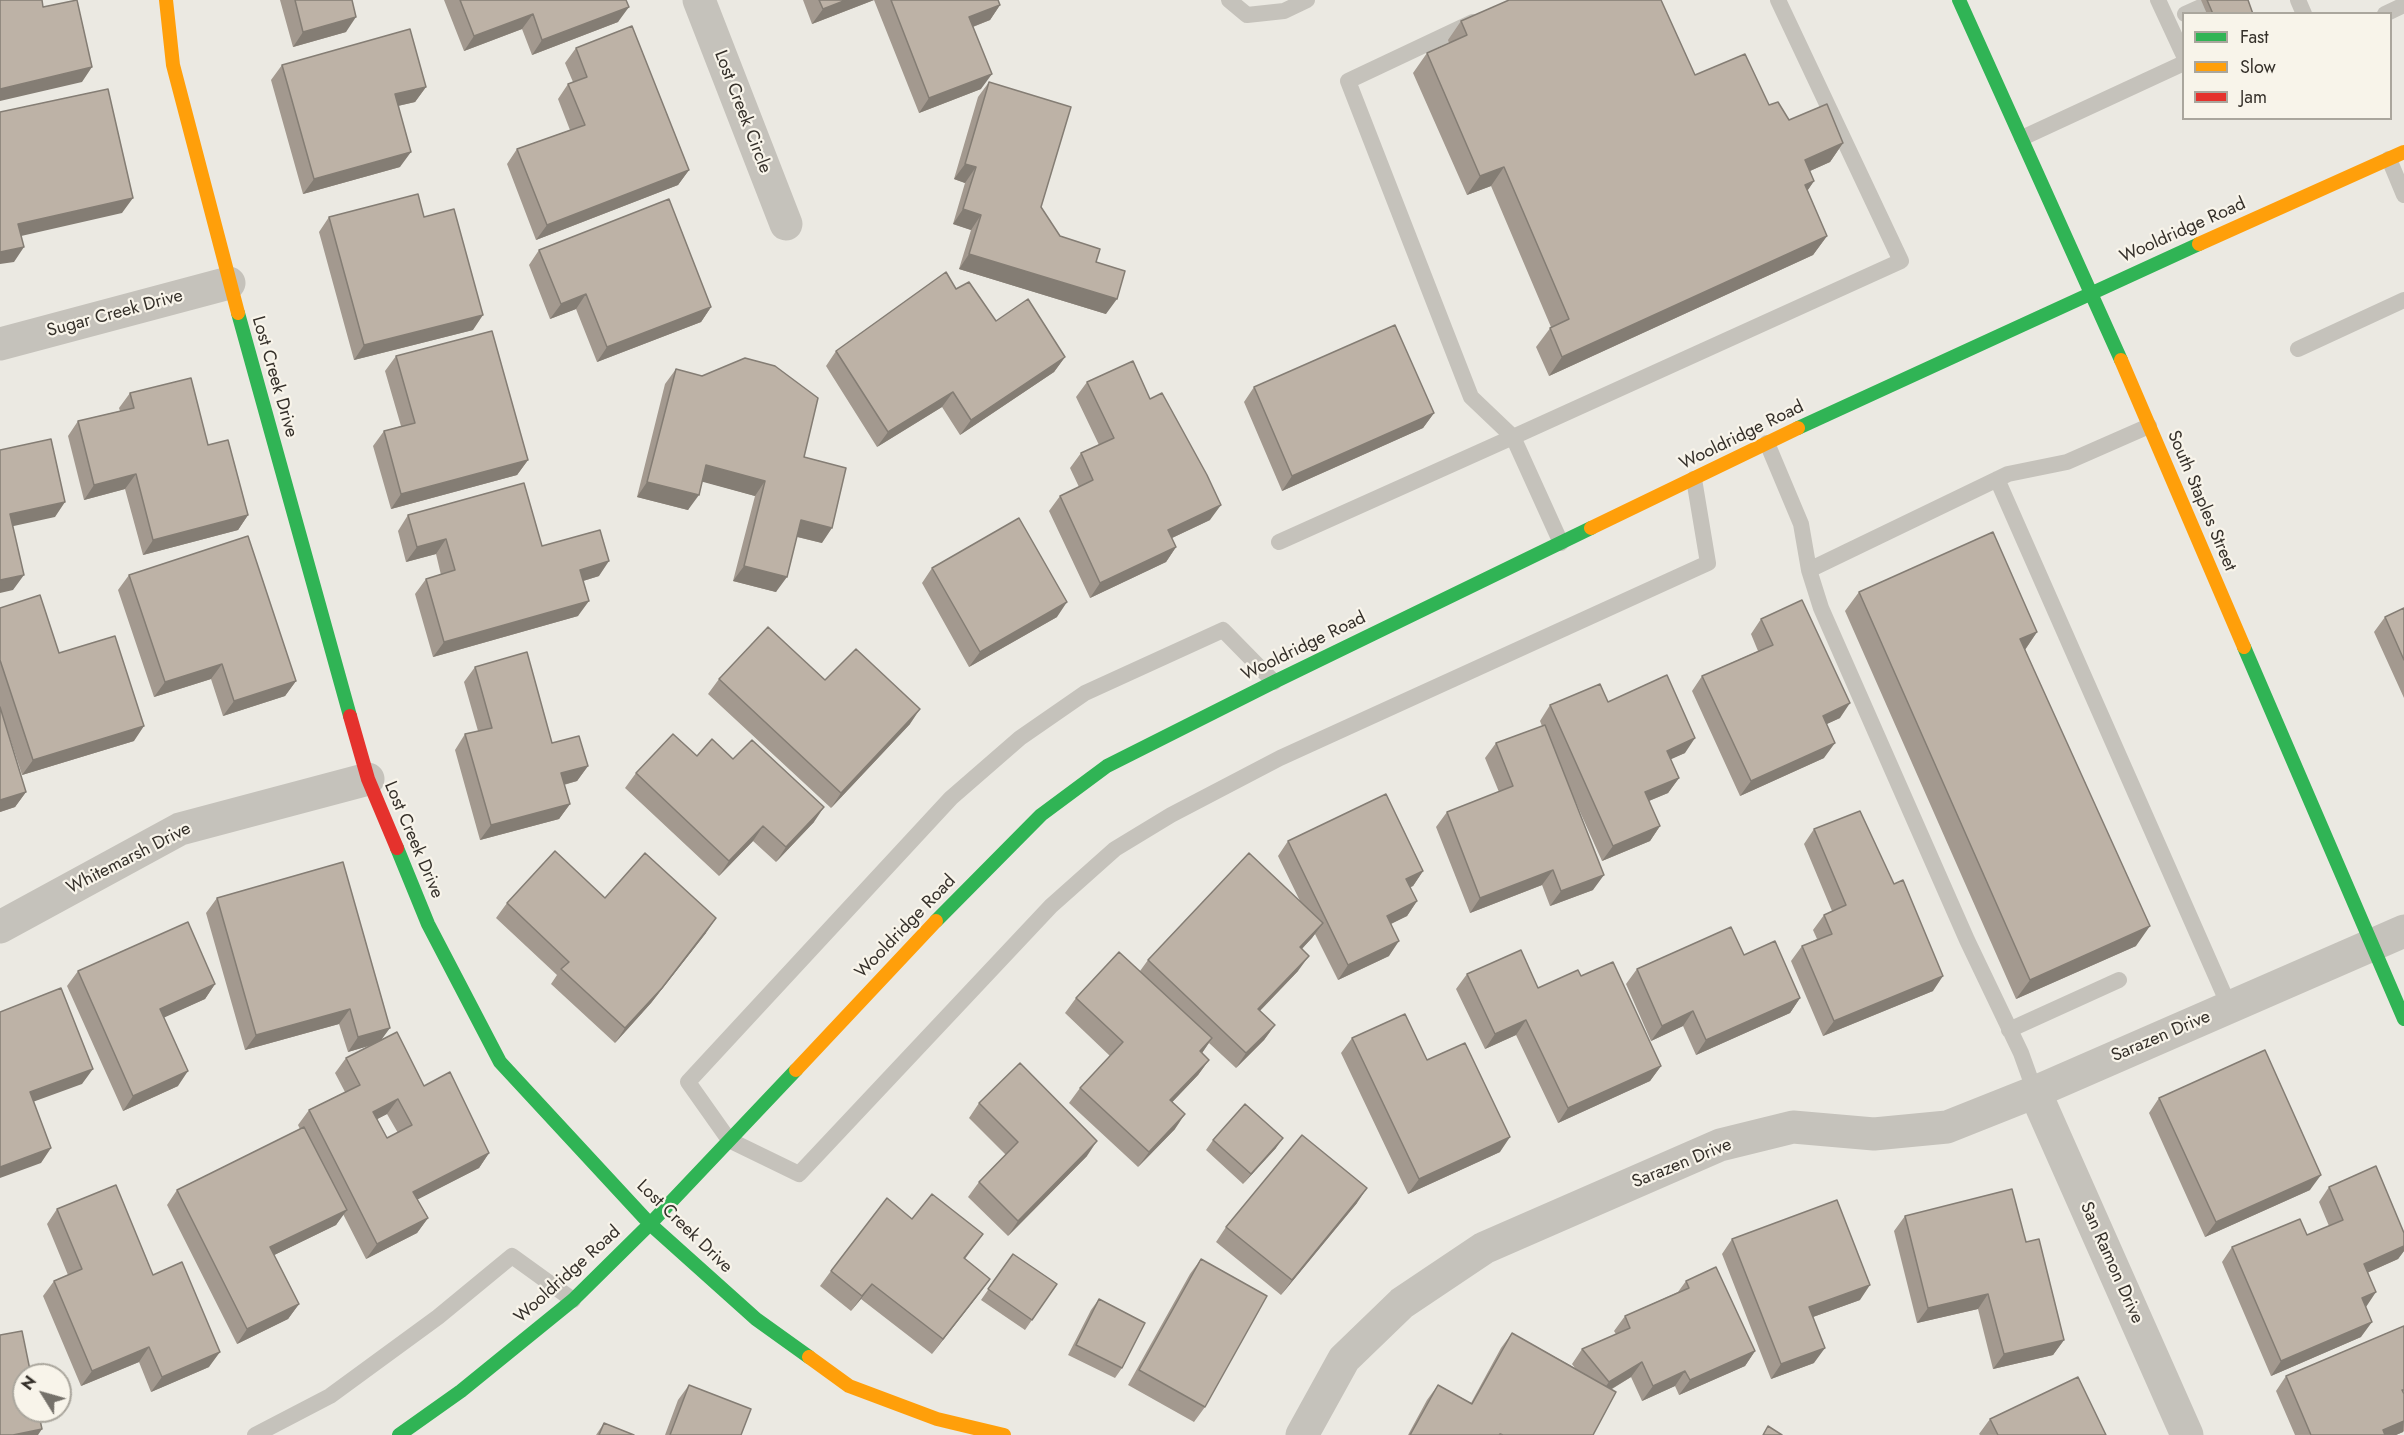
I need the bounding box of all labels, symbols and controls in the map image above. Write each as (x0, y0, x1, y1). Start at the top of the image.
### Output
legend (2182, 12, 2392, 120)
text: Fast (2240, 24, 2269, 50)
street label: Lost Creek Circle (709, 47, 775, 177)
text: Slow (2240, 54, 2276, 80)
text: Jam (2240, 84, 2267, 110)
street label: Wooldridge Road (2117, 194, 2249, 268)
street label: Sugar Creek Drive (45, 285, 185, 343)
street label: Lost Creek Drive (246, 314, 302, 440)
street label: Wooldridge Road (1676, 397, 1808, 475)
street label: South Staples Street (2162, 428, 2240, 574)
street label: Wooldridge Road (1238, 608, 1370, 686)
street label: Lost Creek Drive (379, 778, 447, 902)
street label: Whitemarsh Drive (63, 818, 195, 900)
street label: Wooldridge Road (851, 871, 961, 983)
street label: Sarazen Drive (2108, 1006, 2214, 1068)
street label: Sarazen Drive (1629, 1134, 1735, 1194)
street label: Lost Creek Drive (632, 1176, 736, 1278)
street label: San Ramon Drive (2075, 1199, 2147, 1327)
street label: Wooldridge Road (510, 1222, 626, 1328)
north arrow (12, 1363, 72, 1423)
text: N (16, 1371, 42, 1395)

